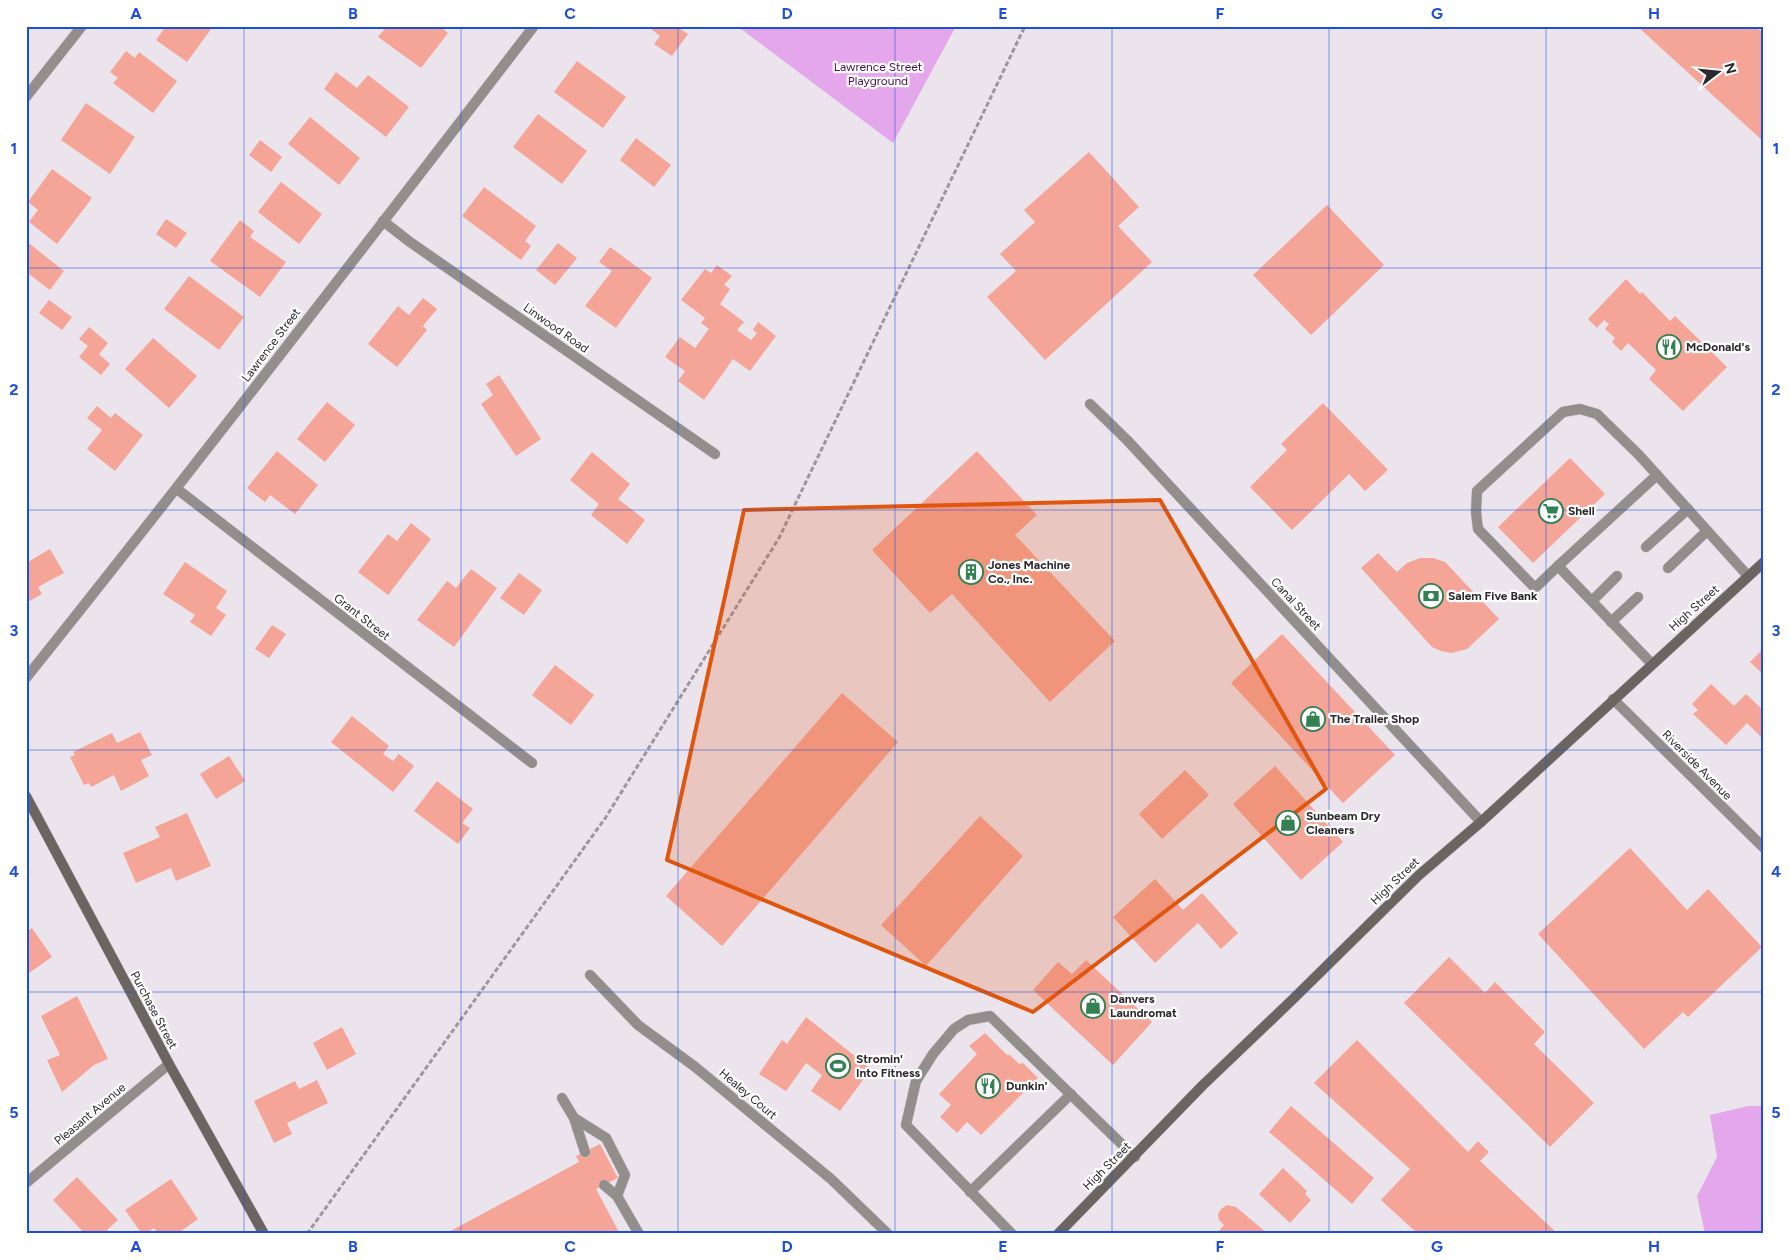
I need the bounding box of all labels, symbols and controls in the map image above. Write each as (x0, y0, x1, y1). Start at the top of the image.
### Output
text: A (130, 4, 142, 23)
text: B (348, 4, 358, 23)
text: C (564, 4, 576, 23)
text: D (781, 4, 793, 23)
text: E (998, 4, 1008, 23)
text: F (1216, 4, 1225, 23)
text: G (1431, 4, 1443, 23)
text: H (1648, 4, 1660, 23)
north arrow (1692, 48, 1742, 98)
park label: Lawrence Street Playground (834, 60, 923, 88)
text: N (1720, 61, 1740, 76)
text: 1 (11, 139, 17, 158)
text: 1 (1773, 139, 1779, 158)
street label: Linwood Road (521, 300, 591, 356)
street label: Lawrence Street (239, 305, 304, 385)
restaurant icon: McDonald's (1656, 334, 1682, 360)
place label: McDonald's (1686, 340, 1750, 354)
text: 2 (9, 380, 19, 399)
text: 2 (1771, 380, 1781, 399)
supermarket icon: Shell (1538, 498, 1564, 524)
place label: Shell (1568, 504, 1595, 518)
place label: Jones Machine Co., Inc. (988, 558, 1071, 586)
building icon: Jones Machine Co., Inc. (958, 559, 984, 585)
street label: Canal Street (1268, 575, 1324, 634)
street label: High Street (1666, 582, 1722, 634)
bank icon: Salem Five Bank (1418, 583, 1444, 609)
place label: Salem Five Bank (1448, 589, 1538, 603)
street label: Grant Street (331, 591, 393, 643)
text: 3 (10, 621, 19, 640)
text: 3 (1772, 621, 1781, 640)
shop icon: The Trailer Shop (1300, 706, 1326, 732)
place label: The Trailer Shop (1330, 712, 1419, 726)
street label: Riverside Avenue (1659, 727, 1735, 803)
place label: Sunbeam Dry Cleaners (1306, 809, 1380, 837)
shop icon: Sunbeam Dry Cleaners (1275, 810, 1301, 836)
street label: High Street (1368, 854, 1423, 908)
text: 4 (9, 862, 19, 881)
text: 4 (1771, 862, 1781, 881)
street label: Purchase Street (128, 969, 181, 1052)
place label: Danvers Laundromat (1110, 992, 1177, 1020)
shop icon: Danvers Laundromat (1080, 993, 1106, 1019)
place label: Stromin' Into Fitness (856, 1052, 920, 1080)
sports icon: Stromin' Into Fitness (825, 1053, 851, 1079)
street label: Healey Court (716, 1066, 780, 1122)
restaurant icon: Dunkin' (975, 1073, 1001, 1099)
place label: Dunkin' (1006, 1079, 1047, 1093)
street label: Pleasant Avenue (52, 1080, 129, 1148)
text: 5 (9, 1103, 19, 1122)
text: 5 (1771, 1103, 1781, 1122)
street label: High Street (1080, 1139, 1134, 1193)
text: A (130, 1237, 142, 1256)
text: B (348, 1237, 358, 1256)
text: C (564, 1237, 576, 1256)
text: D (781, 1237, 793, 1256)
text: E (998, 1237, 1008, 1256)
text: F (1216, 1237, 1225, 1256)
text: G (1431, 1237, 1443, 1256)
text: H (1648, 1237, 1660, 1256)

